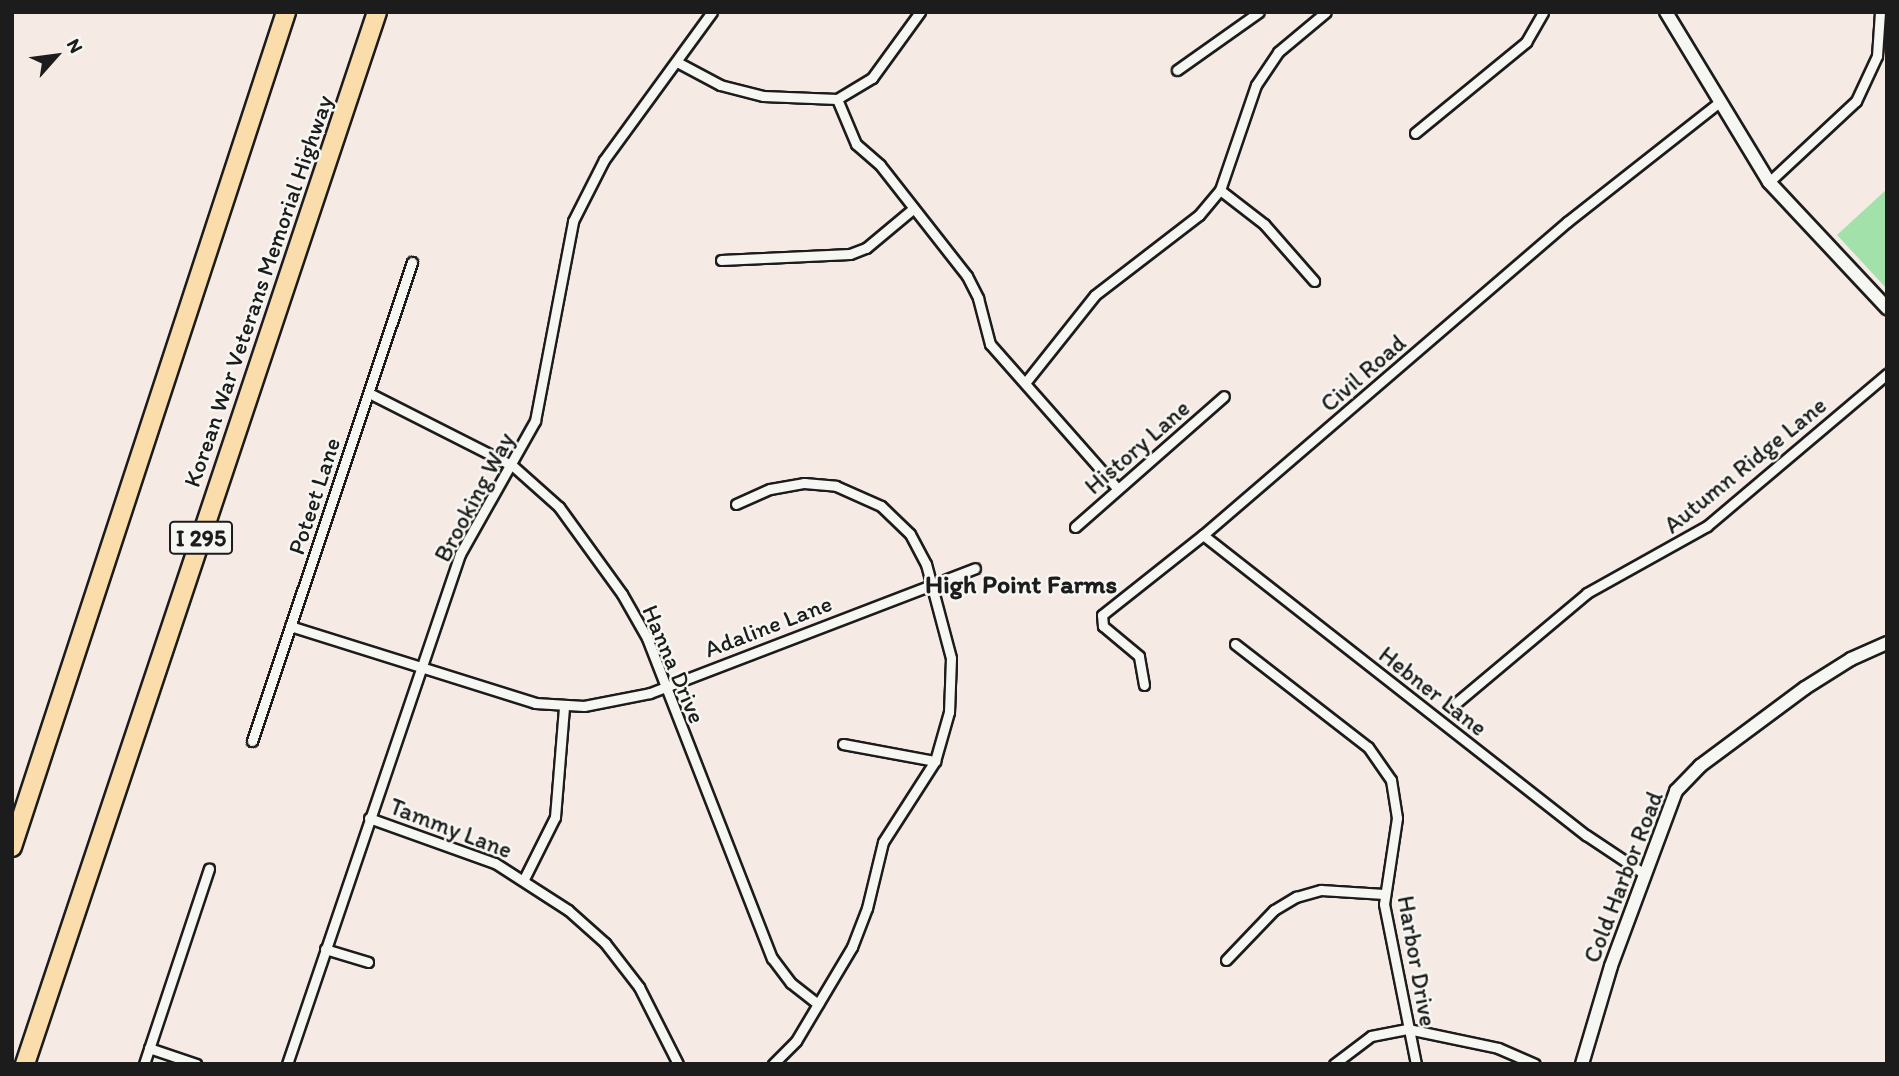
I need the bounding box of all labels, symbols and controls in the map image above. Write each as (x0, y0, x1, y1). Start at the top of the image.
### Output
north arrow (21, 21, 91, 91)
text: N (62, 35, 88, 57)
street label: Korean War Veterans Memorial Highway (177, 92, 339, 490)
street label: Civil Road (1315, 328, 1411, 418)
street label: Autumn Ridge Lane (1658, 390, 1832, 540)
street label: History Lane (1078, 393, 1196, 501)
street label: Brooking Way (428, 427, 520, 567)
street label: Poteet Lane (282, 434, 346, 558)
road number: I 295 (168, 518, 234, 558)
district label: High Point Farms (926, 569, 1116, 601)
street label: Adaline Lane (700, 589, 836, 663)
street label: Hanna Drive (636, 600, 712, 728)
street label: Hebner Lane (1373, 640, 1493, 742)
street label: Cold Harbor Road (1577, 787, 1669, 967)
street label: Tammy Lane (385, 791, 517, 865)
street label: Harbor Drive (1391, 893, 1443, 1029)

